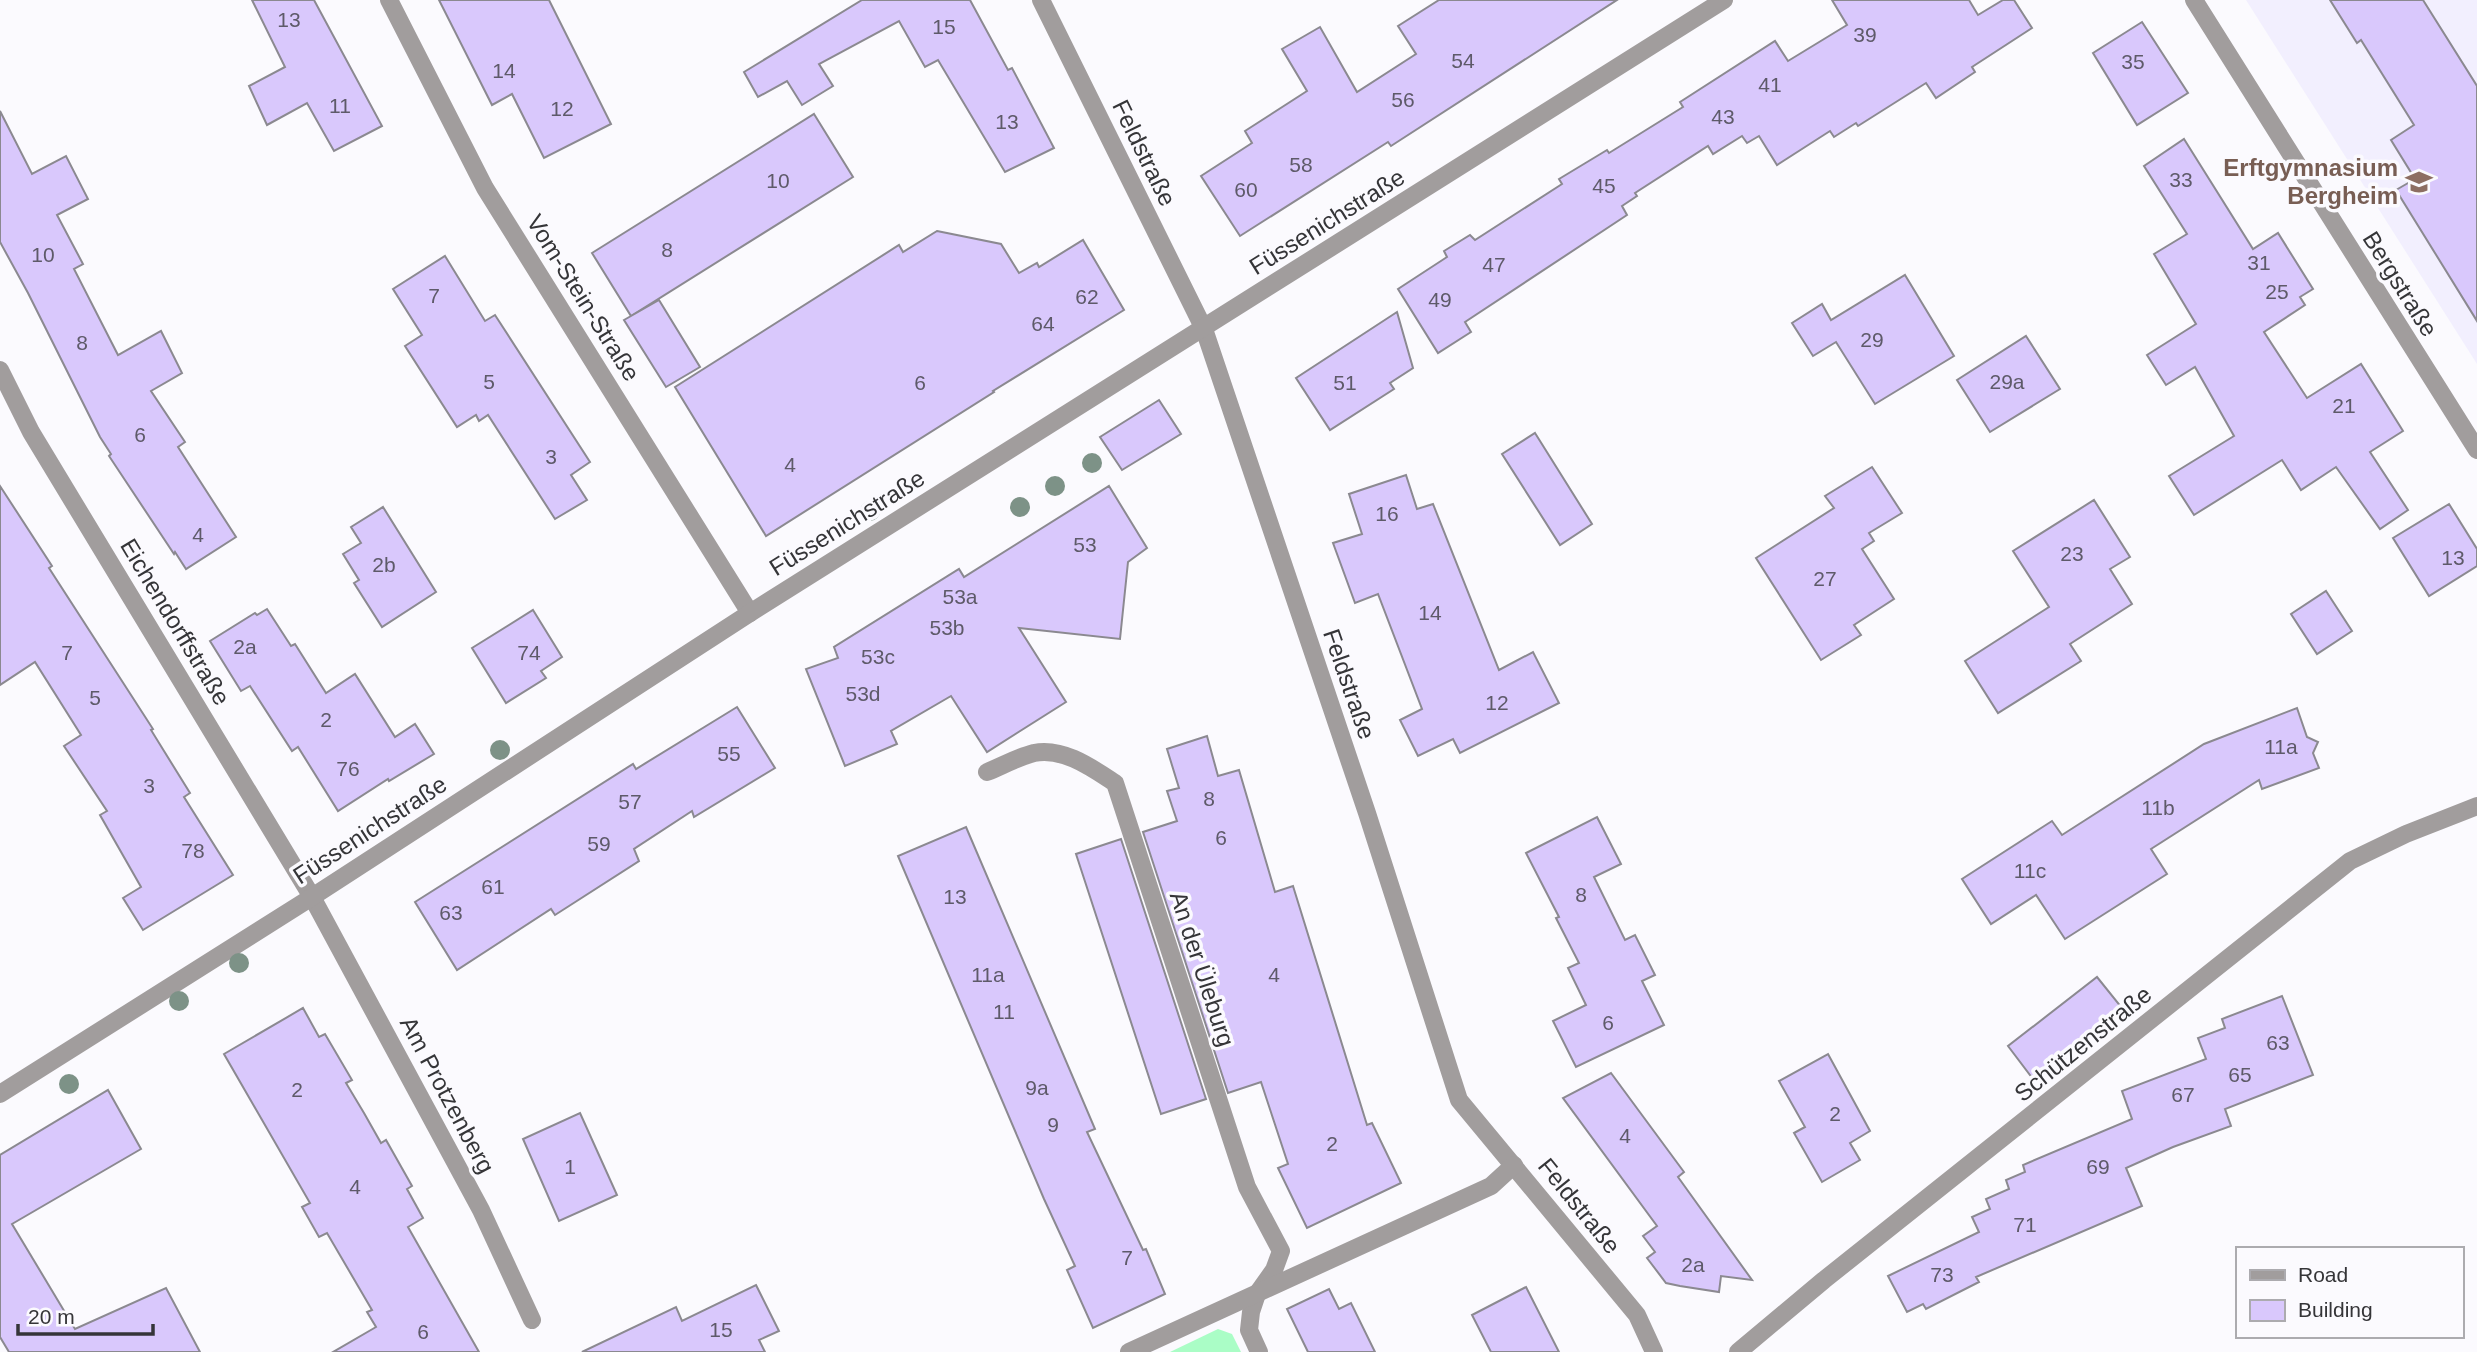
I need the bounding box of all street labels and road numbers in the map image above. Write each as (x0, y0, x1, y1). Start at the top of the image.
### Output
street label: Feldstraße (1107, 95, 1182, 210)
street label: Füssenichstraße (1244, 163, 1409, 280)
street label: Vom-Stein-Straße (521, 210, 645, 386)
street label: Bergstraße (2358, 226, 2443, 341)
street label: Füssenichstraße (764, 464, 929, 581)
street label: Eichendorffstraße (115, 534, 236, 710)
street label: Feldstraße (1318, 625, 1381, 742)
street label: Füssenichstraße (288, 770, 451, 889)
street label: An der Üleburg (1165, 888, 1240, 1050)
street label: Schützenstraße (2009, 980, 2156, 1107)
street label: Am Protzenberg (395, 1012, 500, 1178)
street label: Feldstraße (1533, 1153, 1626, 1259)

